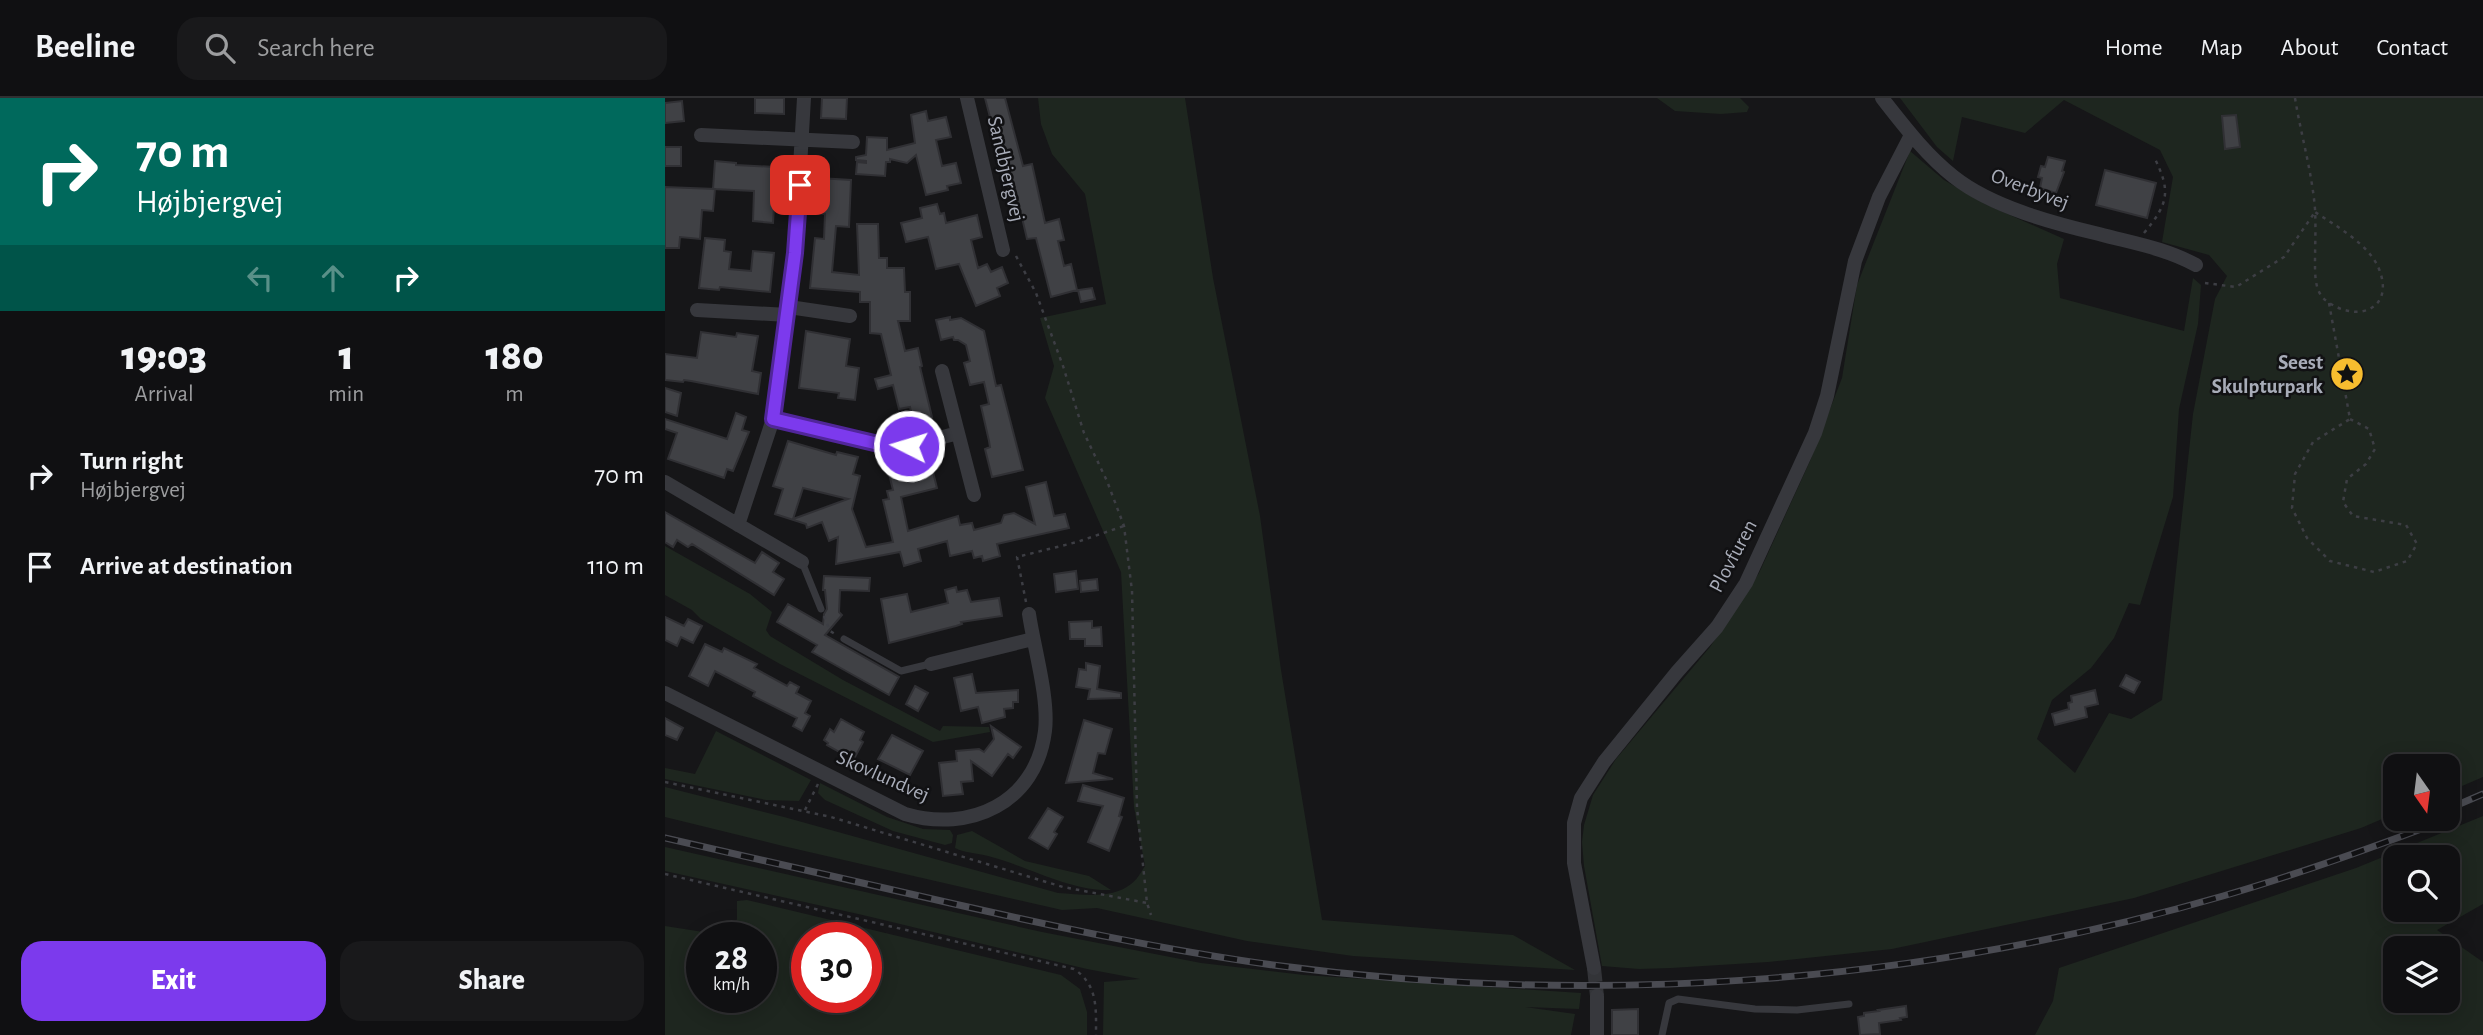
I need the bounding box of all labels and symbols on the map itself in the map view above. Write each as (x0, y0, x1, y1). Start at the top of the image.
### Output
street label: Sandbjergvej (984, 114, 1028, 224)
pin (770, 155, 830, 215)
street label: Overbyvej (1988, 165, 2072, 213)
place label: Seest Skulpturpark (2211, 352, 2324, 397)
place icon: Seest Skulpturpark (2328, 355, 2366, 393)
position arrow (872, 409, 946, 483)
street label: Plovfuren (1705, 516, 1761, 596)
street label: Skovlundvej (833, 746, 933, 806)
north arrow (2383, 754, 2461, 831)
speed limit sign: 30 (791, 922, 882, 1013)

